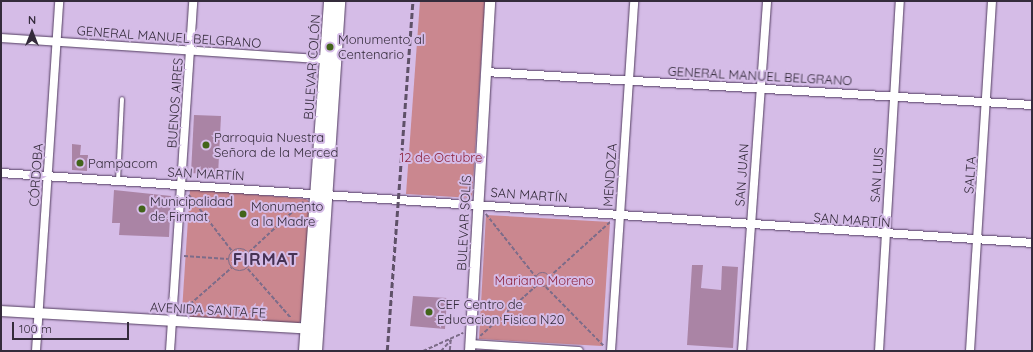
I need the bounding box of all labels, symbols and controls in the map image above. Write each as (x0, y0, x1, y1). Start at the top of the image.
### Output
north arrow (12, 12, 52, 52)
text: N (28, 13, 36, 27)
street label: BULEVAR COLÓN (301, 14, 323, 120)
street label: GENERAL MANUEL BELGRANO (76, 23, 262, 51)
place label: Monumento al Centenario (338, 32, 425, 63)
marker: Monumento al Centenario (325, 42, 335, 52)
street label: BUENOS AIRES (164, 57, 186, 149)
street label: GENERAL MANUEL BELGRANO (667, 63, 853, 89)
place label: Parroquia Nuestra Señora de la Merced (214, 130, 338, 161)
marker: Parroquia Nuestra Señora de la Merced (201, 140, 211, 150)
street label: CÓRDOBA (26, 143, 46, 207)
street label: MENDOZA (600, 143, 620, 207)
street label: SAN JUAN (732, 143, 752, 207)
street label: SAN LUIS (867, 147, 887, 203)
park label: 12 de Octubre (400, 149, 482, 165)
place label: Pampacom (88, 155, 158, 171)
street label: SALTA (961, 156, 979, 194)
marker: Pampacom (75, 158, 85, 168)
street label: SAN MARTÍN (167, 164, 245, 184)
street label: BULEVAR SOLÍS (454, 175, 474, 271)
street label: SAN MARTÍN (490, 185, 568, 205)
place label: Municipalidad de Firmat (150, 194, 233, 225)
place label: Monumento a la Madre (251, 199, 323, 230)
marker: Municipalidad de Firmat (137, 204, 147, 214)
marker: Monumento a la Madre (238, 209, 248, 219)
street label: SAN MARTÍN (813, 210, 891, 230)
district label: FIRMAT (233, 249, 299, 269)
park label: Mariano Moreno (494, 272, 594, 288)
place label: CEF Centro de Educacion Fisica N20 (437, 297, 564, 328)
street label: AVENIDA SANTA FE (150, 299, 266, 321)
marker: CEF Centro de Educacion Fisica N20 (424, 307, 434, 317)
scale bar (14, 314, 131, 340)
text: 100 m (19, 321, 52, 336)

